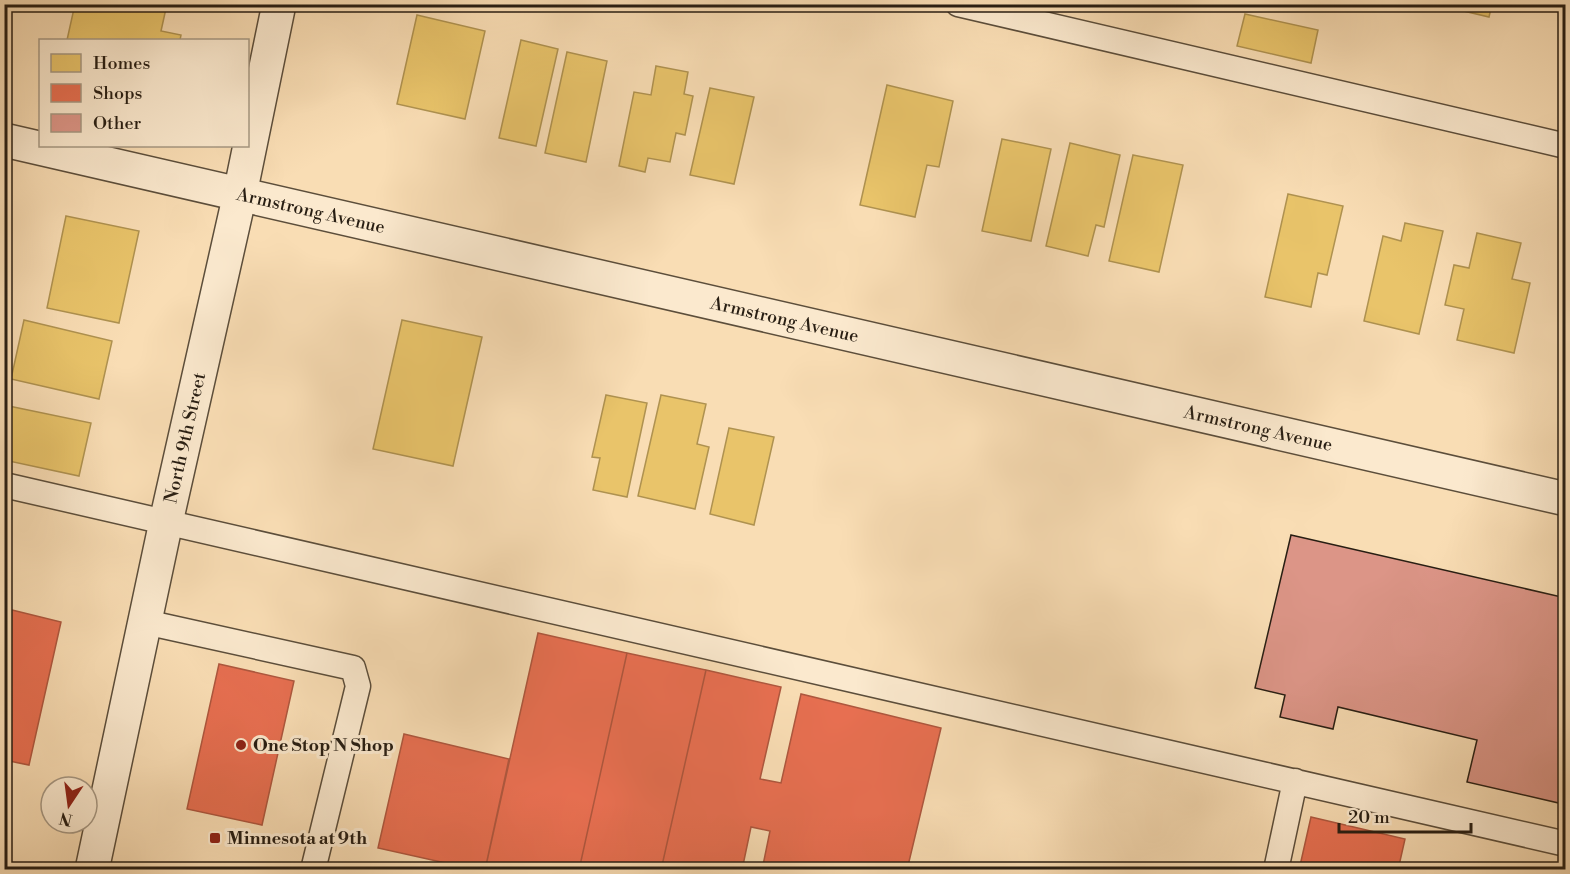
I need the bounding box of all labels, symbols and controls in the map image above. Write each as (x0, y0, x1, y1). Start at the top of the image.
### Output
legend (39, 39, 249, 147)
text: Homes (93, 52, 150, 75)
text: Shops (93, 82, 143, 105)
text: Other (93, 112, 141, 135)
street label: Armstrong Avenue (234, 182, 387, 239)
street label: Armstrong Avenue (707, 291, 861, 348)
street label: North 9th Street (159, 370, 211, 506)
street label: Armstrong Avenue (1181, 400, 1335, 456)
place label: One Stop N Shop (253, 734, 394, 757)
marker: One Stop N Shop (234, 738, 248, 752)
north arrow (39, 775, 99, 835)
scale bar (1339, 796, 1471, 834)
text: 20 m (1348, 806, 1390, 829)
text: N (57, 807, 74, 830)
place label: Minnesota at 9th (227, 827, 367, 850)
marker: Minnesota at 9th (208, 831, 222, 845)

